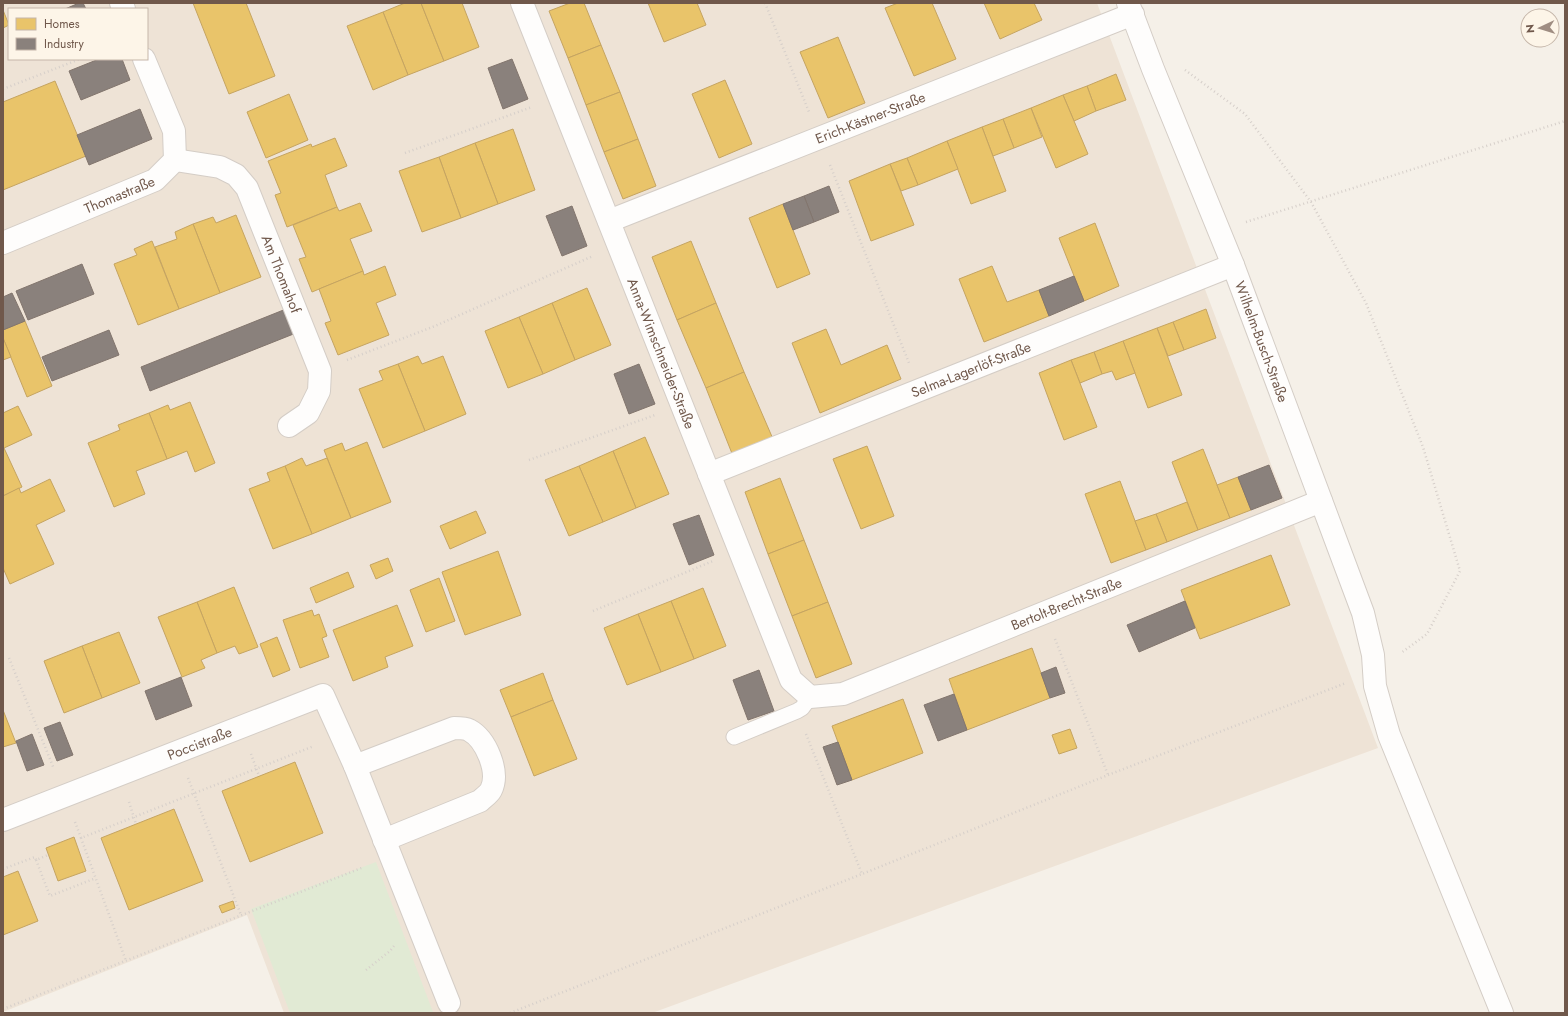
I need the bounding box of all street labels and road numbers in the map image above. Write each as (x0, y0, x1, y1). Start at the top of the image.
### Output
street label: Erich-Kästner-Straße (812, 87, 928, 149)
street label: Thomastraße (81, 171, 158, 218)
street label: Am Thomahof (257, 232, 306, 317)
street label: Anna-Wimschneider-Straße (622, 275, 700, 432)
street label: Wilhelm-Busch-Straße (1230, 278, 1293, 405)
street label: Selma-Lagerlöf-Straße (908, 337, 1034, 402)
street label: Bertolt-Brecht-Straße (1008, 572, 1125, 635)
street label: Poccistraße (164, 722, 235, 765)

